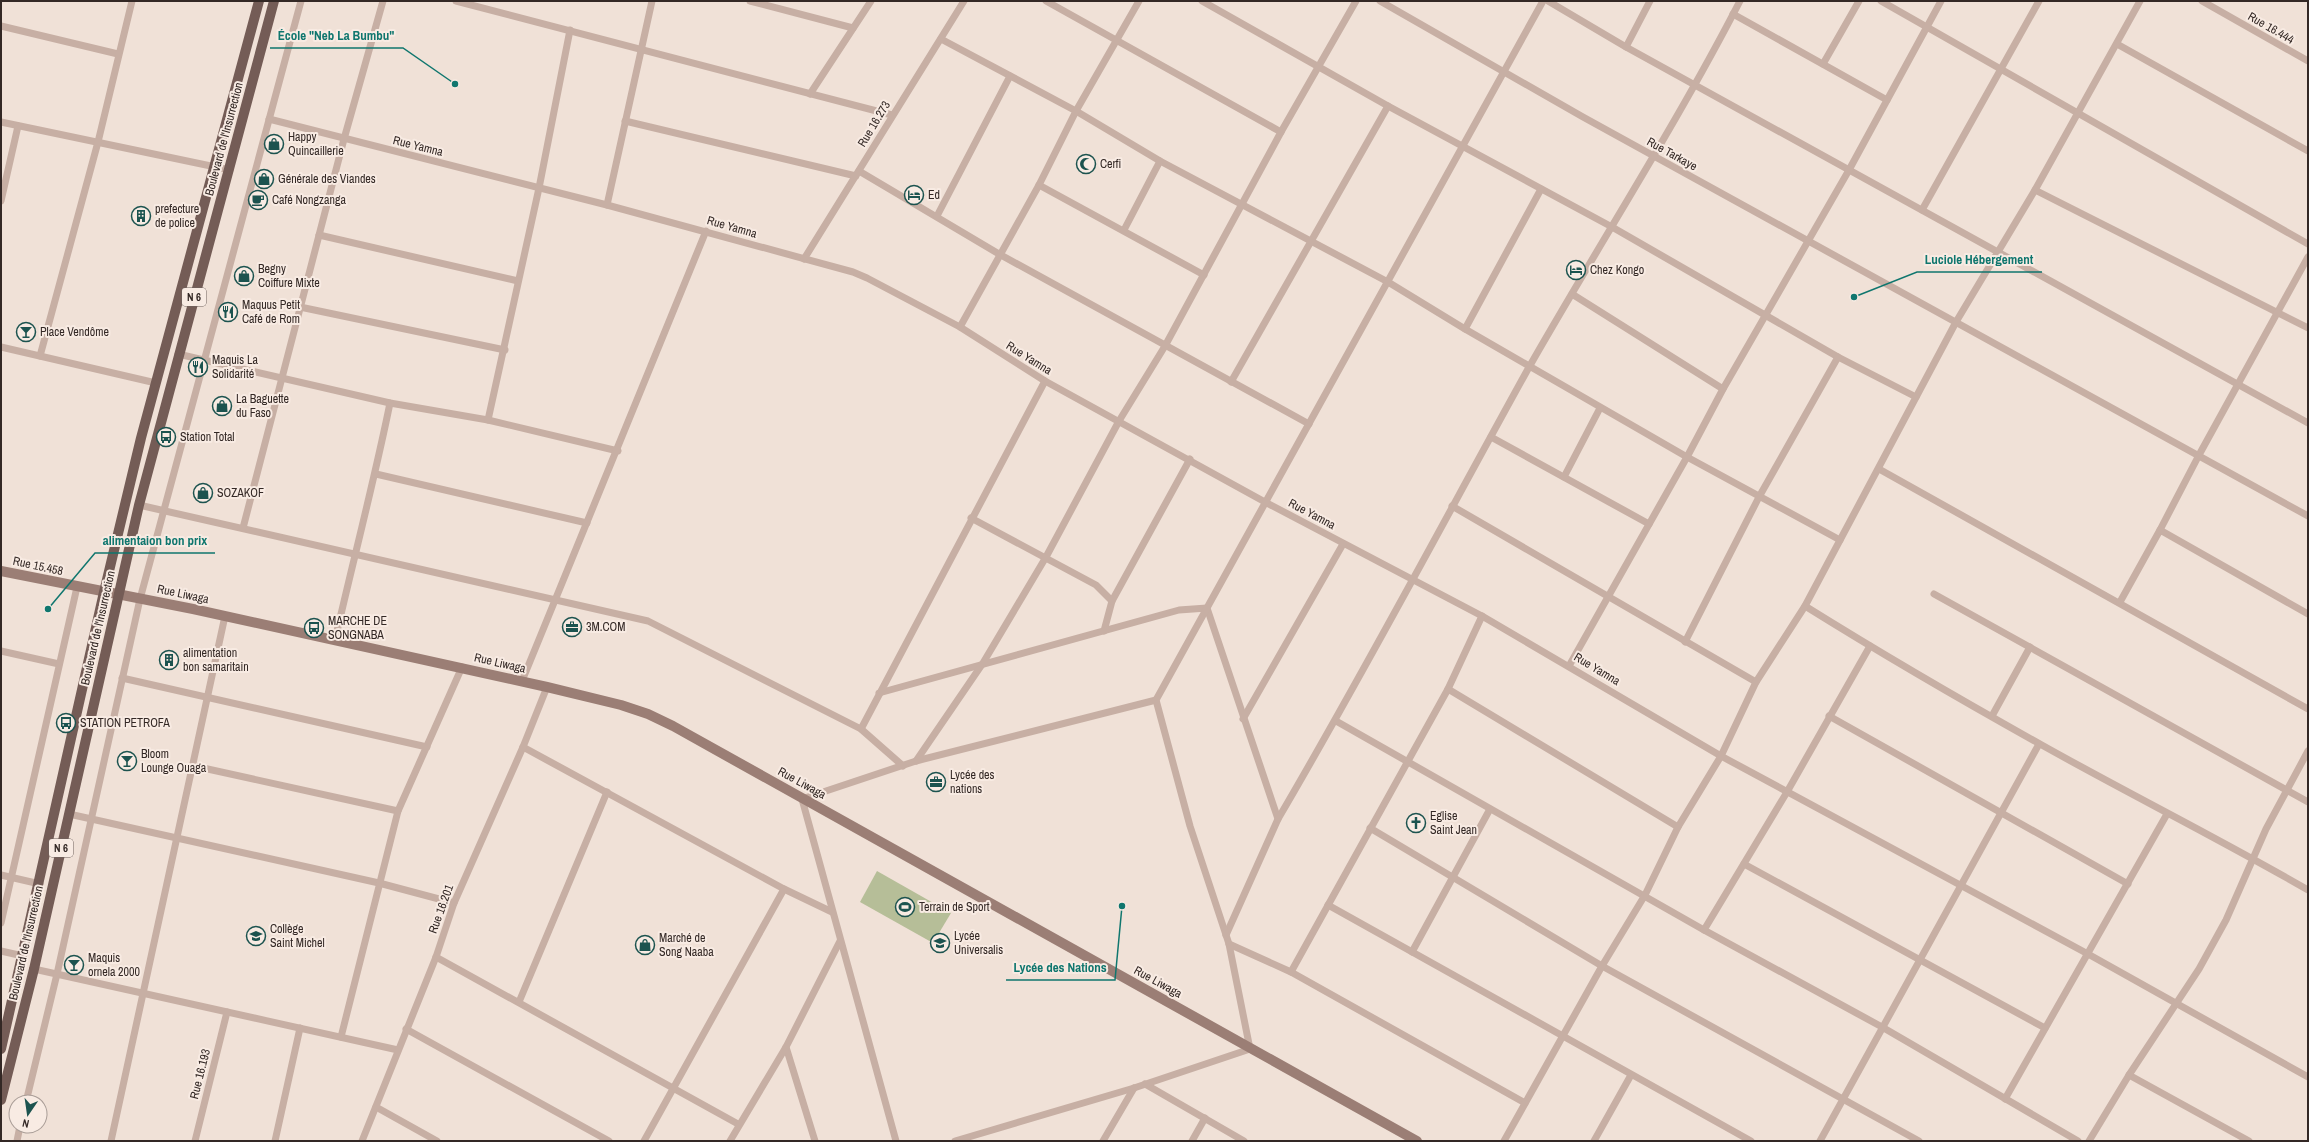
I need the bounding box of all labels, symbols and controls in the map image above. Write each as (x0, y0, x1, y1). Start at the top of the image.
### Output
street label: Rue 16.444 (2245, 8, 2297, 48)
callout: École "Neb La Bumbu" (270, 23, 403, 48)
text: École "Neb La Bumbu" (278, 27, 394, 44)
street label: Boulevard de l'Insurrection (201, 81, 247, 197)
street label: Rue 16.273 (854, 98, 894, 150)
place label: Happy Quincaillerie (288, 129, 344, 159)
street label: Rue Yamna (391, 132, 445, 160)
shop icon: Happy Quincaillerie (263, 133, 285, 155)
street label: Rue Tarkaye (1644, 134, 1700, 174)
mosque icon: Cerfi (1075, 153, 1097, 175)
place label: Cerfi (1100, 156, 1121, 172)
shop icon: Générale des Viandes (253, 168, 275, 190)
place label: Générale des Viandes (278, 171, 376, 187)
hotel icon: Ed (903, 184, 925, 206)
place label: Ed (928, 187, 940, 203)
cafe icon: Café Nongzanga (247, 189, 269, 211)
place label: Café Nongzanga (272, 192, 346, 208)
place label: prefecture de police (155, 201, 199, 231)
building icon: prefecture de police (130, 205, 152, 227)
street label: Rue Yamna (705, 212, 759, 242)
callout: Luciole Hébergement (1917, 247, 2042, 272)
text: Luciole Hébergement (1925, 251, 2034, 268)
hotel icon: Chez Kongo (1565, 259, 1587, 281)
place label: Begny Coiffure Mixte (258, 261, 320, 291)
place label: Chez Kongo (1590, 262, 1644, 278)
shop icon: Begny Coiffure Mixte (233, 265, 255, 287)
road number: N 6 (182, 288, 206, 306)
place label: Maquus Petit Café de Rom (242, 297, 300, 327)
restaurant icon: Maquus Petit Café de Rom (217, 301, 239, 323)
bar icon: Place Vendôme (15, 321, 37, 343)
place label: Place Vendôme (40, 324, 109, 340)
street label: Rue Yamna (1003, 338, 1055, 379)
place label: Maquis La Solidarité (212, 352, 258, 382)
restaurant icon: Maquis La Solidarité (187, 356, 209, 378)
place label: La Baguette du Faso (236, 391, 289, 421)
shop icon: La Baguette du Faso (211, 395, 233, 417)
bus stop icon: Station Total (155, 426, 177, 448)
place label: Station Total (180, 429, 235, 445)
shop icon: SOZAKOF (192, 482, 214, 504)
place label: SOZAKOF (217, 485, 264, 501)
street label: Rue Yamna (1286, 495, 1339, 533)
callout: alimentaion bon prix (95, 528, 215, 553)
text: alimentaion bon prix (103, 532, 207, 549)
street label: Rue 15.458 (11, 553, 65, 579)
street label: Boulevard de l'Insurrection (77, 569, 119, 687)
street label: Rue Liwaga (156, 581, 211, 607)
place label: MARCHE DE SONGNABA (328, 613, 387, 643)
office icon: 3M.COM (561, 616, 583, 638)
bus stop icon: MARCHE DE SONGNABA (303, 617, 325, 639)
place label: 3M.COM (586, 619, 625, 635)
place label: alimentation bon samaritain (183, 645, 249, 675)
building icon: alimentation bon samaritain (158, 649, 180, 671)
street label: Rue Liwaga (473, 649, 528, 677)
street label: Rue Yamna (1571, 649, 1623, 689)
bus stop icon: STATION PETROFA (55, 712, 77, 734)
place label: STATION PETROFA (80, 715, 170, 731)
place label: Bloom Lounge Ouaga (141, 746, 207, 776)
bar icon: Bloom Lounge Ouaga (116, 750, 138, 772)
street label: Rue Liwaga (775, 763, 829, 803)
place label: Lycée des nations (950, 767, 995, 797)
office icon: Lycée des nations (925, 771, 947, 793)
place label: Eglise Saint Jean (1430, 808, 1477, 838)
church icon: Eglise Saint Jean (1405, 812, 1427, 834)
road number: N 6 (49, 839, 73, 857)
street label: Rue 16.201 (425, 882, 457, 936)
street label: Boulevard de l'Insurrection (5, 884, 47, 1002)
sports icon: Terrain de Sport (894, 896, 916, 918)
place label: Terrain de Sport (919, 899, 990, 915)
place label: Collège Saint Michel (270, 921, 325, 951)
school or university icon: Collège Saint Michel (245, 925, 267, 947)
place label: Lycée Universalis (954, 928, 1003, 958)
place label: Marché de Song Naaba (659, 930, 714, 960)
school or university icon: Lycée Universalis (929, 932, 951, 954)
shop icon: Marché de Song Naaba (634, 934, 656, 956)
place label: Maquis ornela 2000 (88, 950, 140, 980)
bar icon: Maquis ornela 2000 (63, 954, 85, 976)
callout: Lycée des Nations (1006, 955, 1115, 980)
text: Lycée des Nations (1013, 959, 1107, 976)
street label: Rue Liwaga (1131, 962, 1185, 1002)
street label: Rue 16.193 (186, 1047, 214, 1101)
north arrow (8, 1094, 48, 1134)
text: N (21, 1116, 30, 1131)

